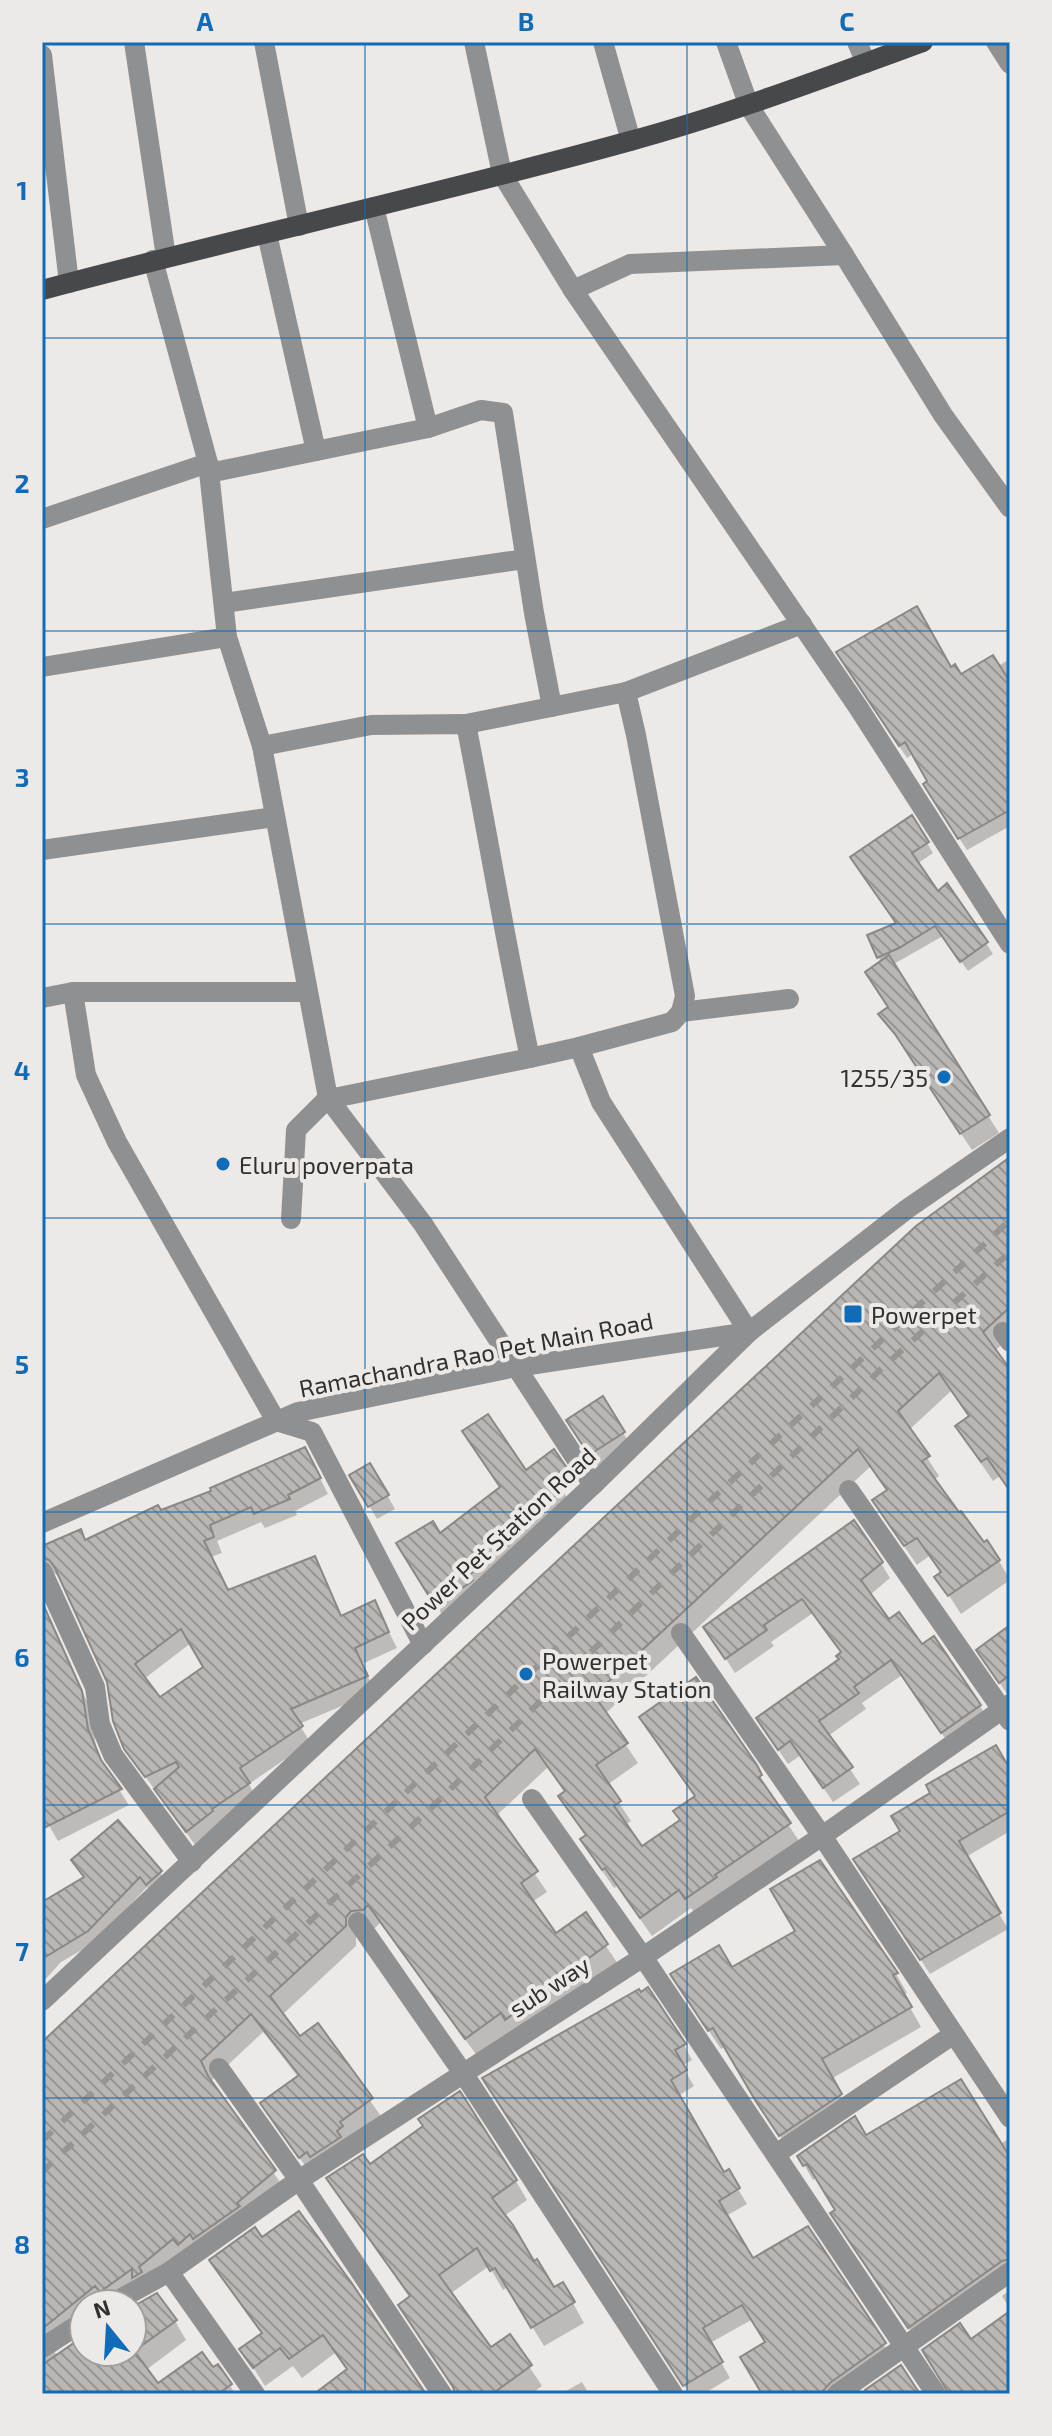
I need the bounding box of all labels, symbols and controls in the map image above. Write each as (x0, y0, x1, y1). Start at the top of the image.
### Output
text: A (197, 5, 214, 36)
text: B (518, 5, 534, 36)
text: C (839, 5, 855, 36)
text: 1 (16, 174, 28, 205)
text: 2 (14, 467, 30, 498)
text: 3 (15, 761, 29, 792)
text: 4 (14, 1054, 30, 1085)
place label: 1255/35 (841, 1063, 928, 1092)
marker: 1255/35 (935, 1068, 953, 1086)
place label: Eluru poverpata (239, 1150, 414, 1179)
marker: Eluru poverpata (214, 1155, 232, 1173)
place label: Powerpet (871, 1300, 977, 1329)
marker: Powerpet (842, 1303, 864, 1325)
street label: Ramachandra Rao Pet Main Road (297, 1305, 655, 1403)
text: 5 (15, 1348, 29, 1379)
street label: Power Pet Station Road (395, 1440, 601, 1636)
text: 6 (14, 1641, 30, 1672)
place label: Powerpet Railway Station (542, 1646, 711, 1703)
marker: Powerpet Railway Station (517, 1665, 535, 1683)
text: 7 (15, 1935, 29, 1966)
street label: sub way (503, 1949, 595, 2023)
text: 8 (14, 2228, 30, 2259)
north arrow (68, 2288, 148, 2368)
text: N (90, 2293, 113, 2323)

